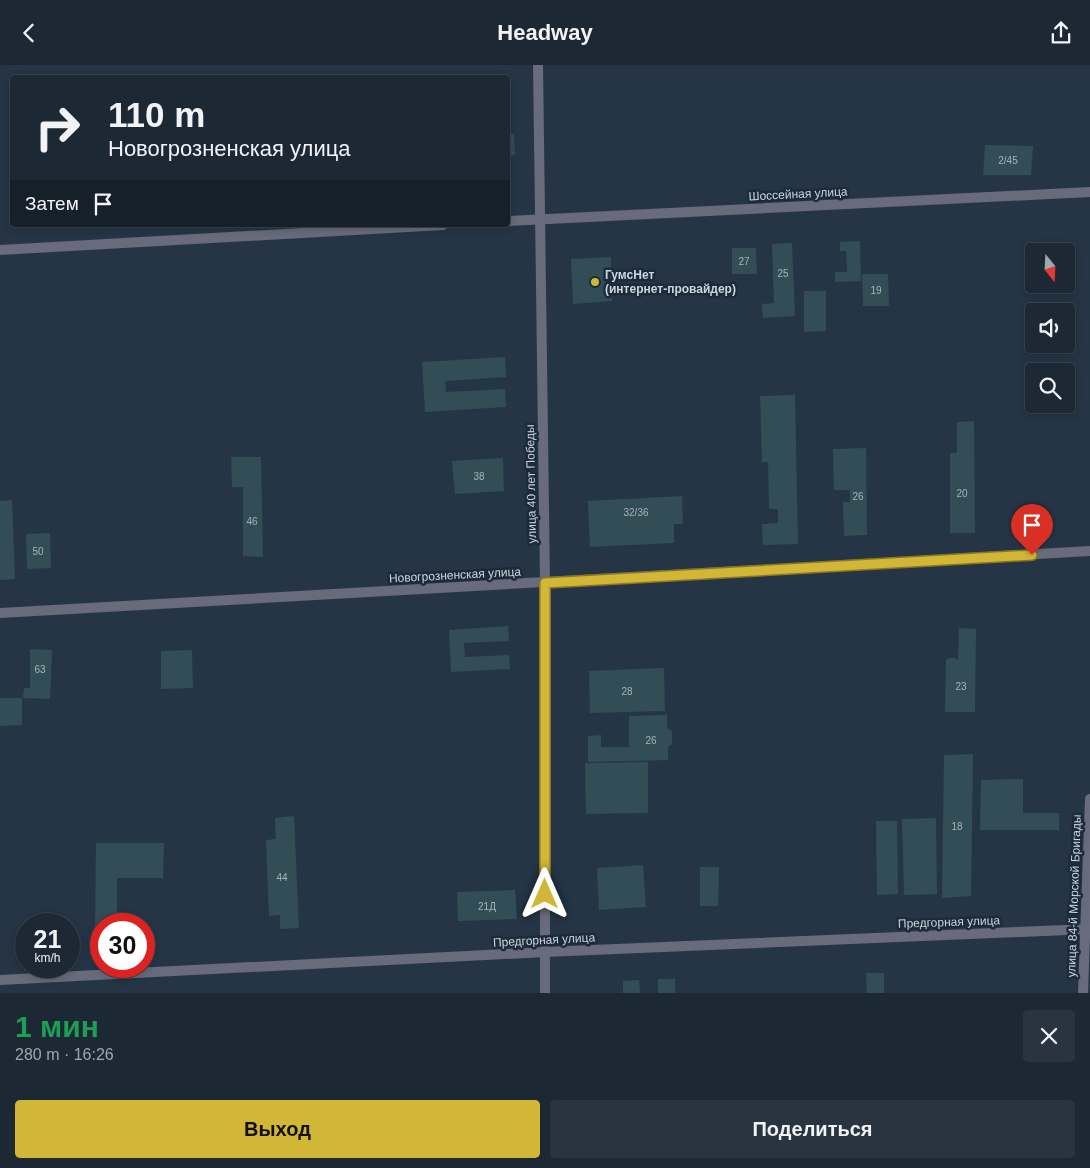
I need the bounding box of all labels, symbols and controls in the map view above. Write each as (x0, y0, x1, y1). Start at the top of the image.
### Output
icon: back (15, 19, 43, 47)
icon: share (1047, 19, 1075, 47)
text: Headway (497, 20, 593, 45)
icon: right (25, 95, 90, 160)
text: 110 m (108, 95, 205, 134)
text: Новогрозненская улица (108, 136, 351, 161)
house number: 2/45 (998, 155, 1018, 166)
street label: Шоссейная улица (748, 184, 848, 204)
icon: arrive (89, 190, 117, 218)
text: Затем (25, 193, 79, 214)
north arrow (1025, 243, 1075, 293)
map controls (1025, 243, 1075, 413)
house number: 27 (738, 256, 750, 267)
place label: ГумсНет (интернет-провайдер) (605, 268, 736, 296)
house number: 25 (777, 268, 789, 279)
marker: ГумсНет (интернет-провайдер) (589, 276, 601, 288)
house number: 19 (870, 285, 882, 296)
button: sound (1025, 303, 1075, 353)
button: search (1025, 363, 1075, 413)
street label: улица 40 лет Победы (523, 424, 539, 544)
house number: 38 (473, 471, 485, 482)
house number: 20 (956, 488, 968, 499)
house number: 26 (852, 491, 864, 502)
pin (1011, 504, 1053, 555)
house number: 32/36 (623, 507, 649, 518)
icon: arrive (1018, 511, 1046, 539)
house number: 46 (246, 516, 258, 527)
house number: 50 (32, 546, 44, 557)
street label: Новогрозненская улица (389, 565, 522, 585)
house number: 63 (34, 664, 46, 675)
house number: 23 (955, 681, 967, 692)
house number: 28 (621, 686, 633, 697)
house number: 26 (645, 735, 657, 746)
street label: улица 84-й Морской Бригады (1064, 814, 1084, 978)
house number: 18 (951, 821, 963, 832)
position arrow (518, 867, 570, 919)
house number: 44 (276, 872, 288, 883)
house number: 21Д (478, 901, 496, 912)
speed limit sign: 30 (90, 913, 155, 978)
street label: Предгорная улица (898, 913, 1001, 931)
text: 21 (34, 925, 61, 953)
street label: Предгорная улица (493, 930, 596, 950)
text: km/h (34, 951, 61, 965)
text: 1 мин (15, 1010, 99, 1043)
button: close (1023, 1010, 1075, 1062)
text: 280 m · 16:26 (15, 1046, 114, 1063)
button: Выход (15, 1100, 540, 1158)
button: Поделиться (550, 1100, 1075, 1158)

